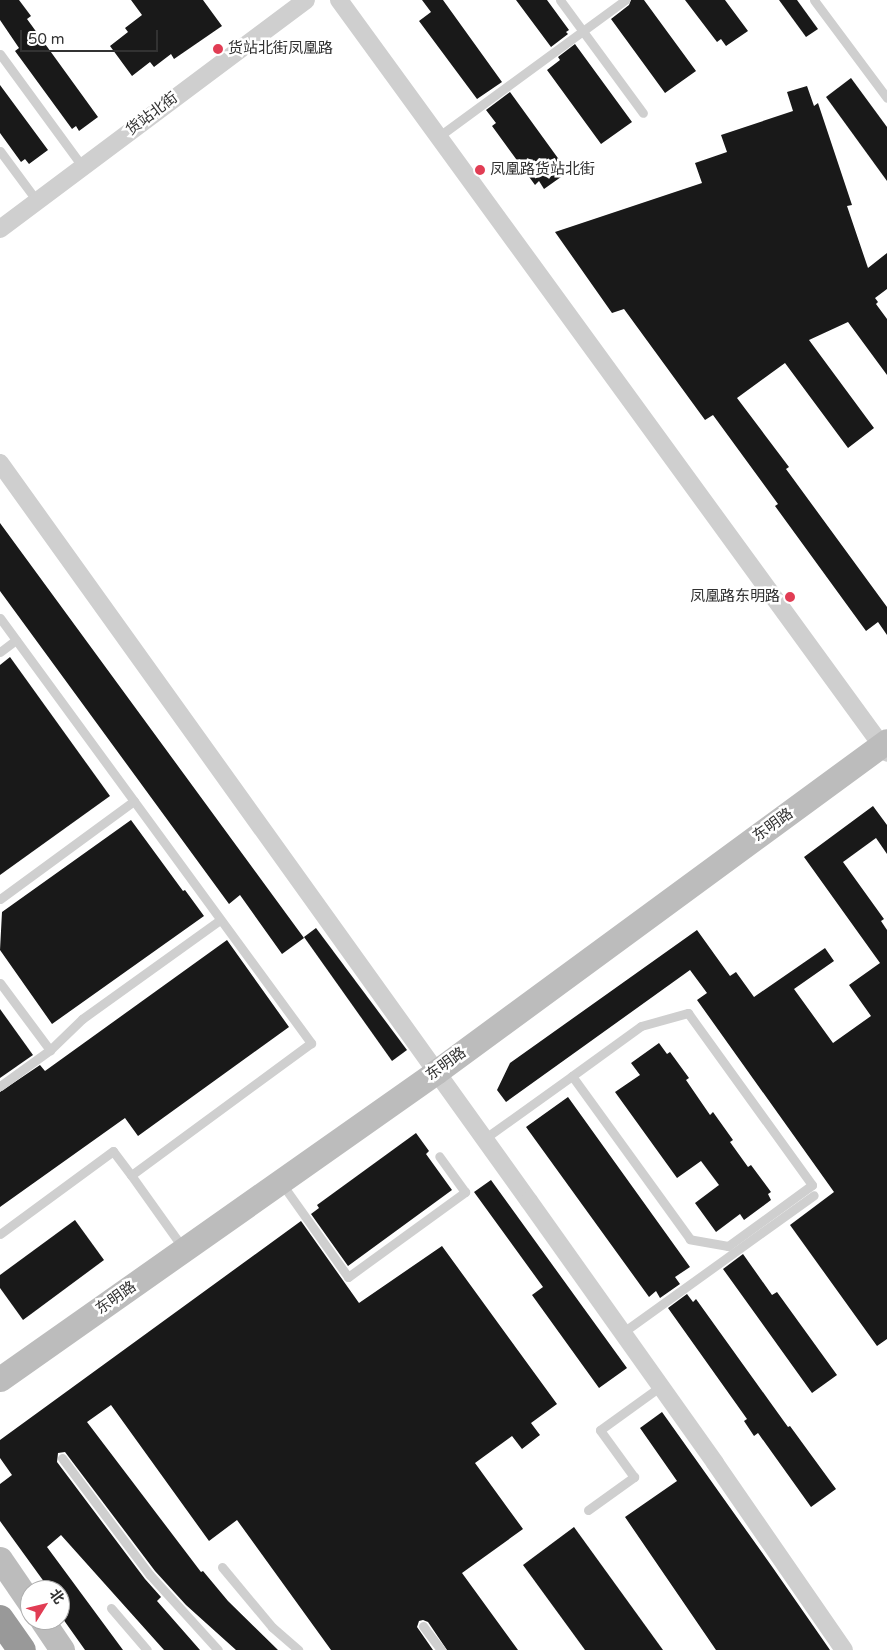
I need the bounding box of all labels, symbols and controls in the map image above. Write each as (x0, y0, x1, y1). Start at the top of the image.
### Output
scale bar (22, 20, 160, 52)
text: 50 m (28, 30, 65, 48)
place label: 货站北街凤凰路 (228, 40, 333, 58)
marker: 货站北街凤凰路 (212, 43, 224, 55)
street label: 货站北街 (123, 89, 181, 139)
place label: 凤凰路货站北街 (490, 161, 595, 179)
marker: 凤凰路货站北街 (474, 164, 486, 176)
place label: 凤凰路东明路 (690, 588, 780, 606)
marker: 凤凰路东明路 (784, 591, 796, 603)
street label: 东明路 (750, 804, 796, 846)
street label: 东明路 (423, 1043, 469, 1085)
street label: 东明路 (92, 1278, 140, 1318)
north arrow (20, 1580, 70, 1630)
text: 北 (46, 1586, 68, 1607)

